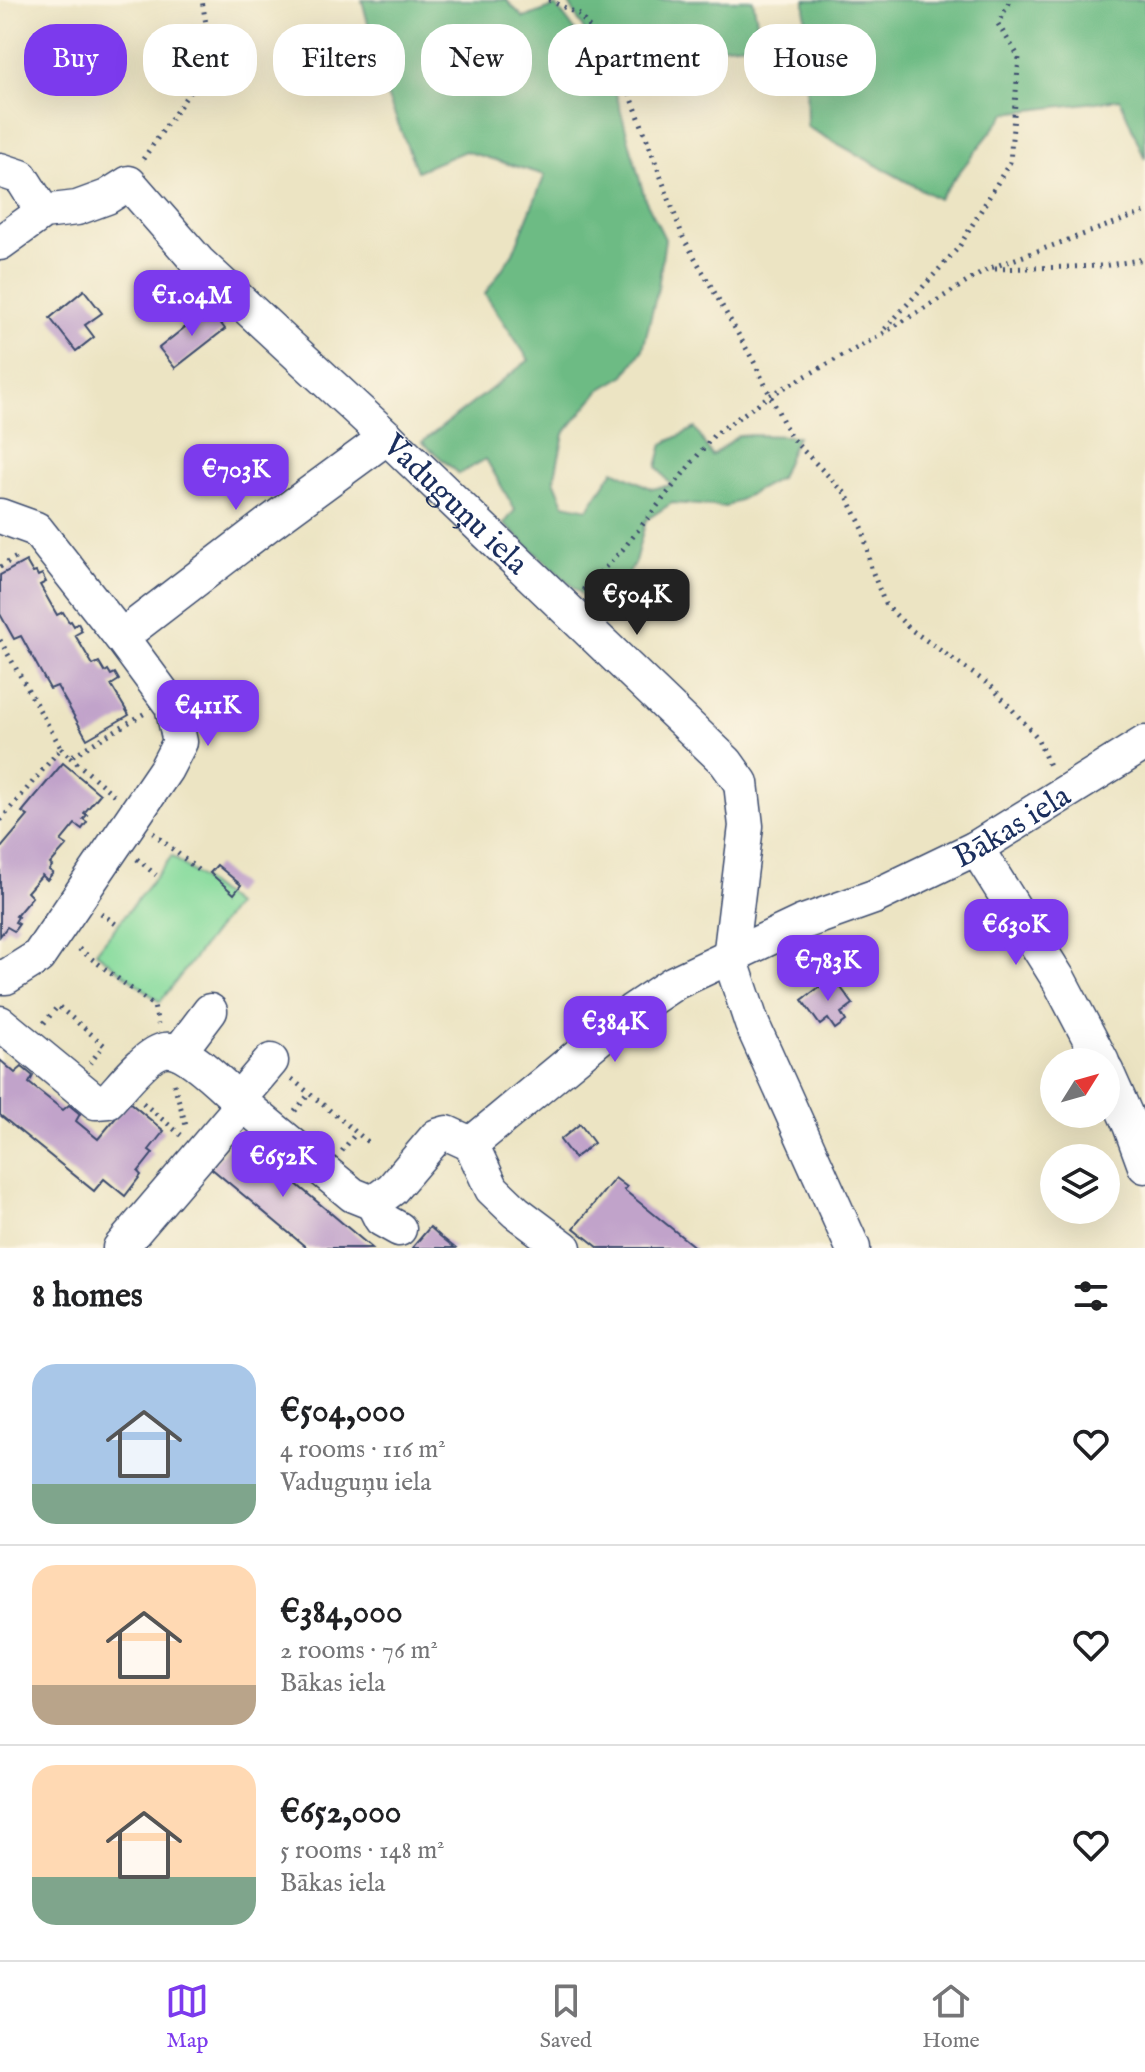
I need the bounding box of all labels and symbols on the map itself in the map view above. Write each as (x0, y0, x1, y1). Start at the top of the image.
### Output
pin: €1.04M (127, 270, 257, 338)
street label: Vaduguņu iela (373, 425, 536, 585)
pin: €703K (180, 444, 292, 512)
pin: €504K (581, 569, 693, 637)
pin: €411K (152, 680, 264, 748)
street label: Bākas iela (947, 776, 1079, 879)
pin: €630K (960, 899, 1072, 967)
pin: €783K (772, 935, 884, 1003)
pin: €384K (559, 996, 671, 1064)
north arrow (1040, 1048, 1120, 1128)
pin: €652K (227, 1131, 339, 1199)

